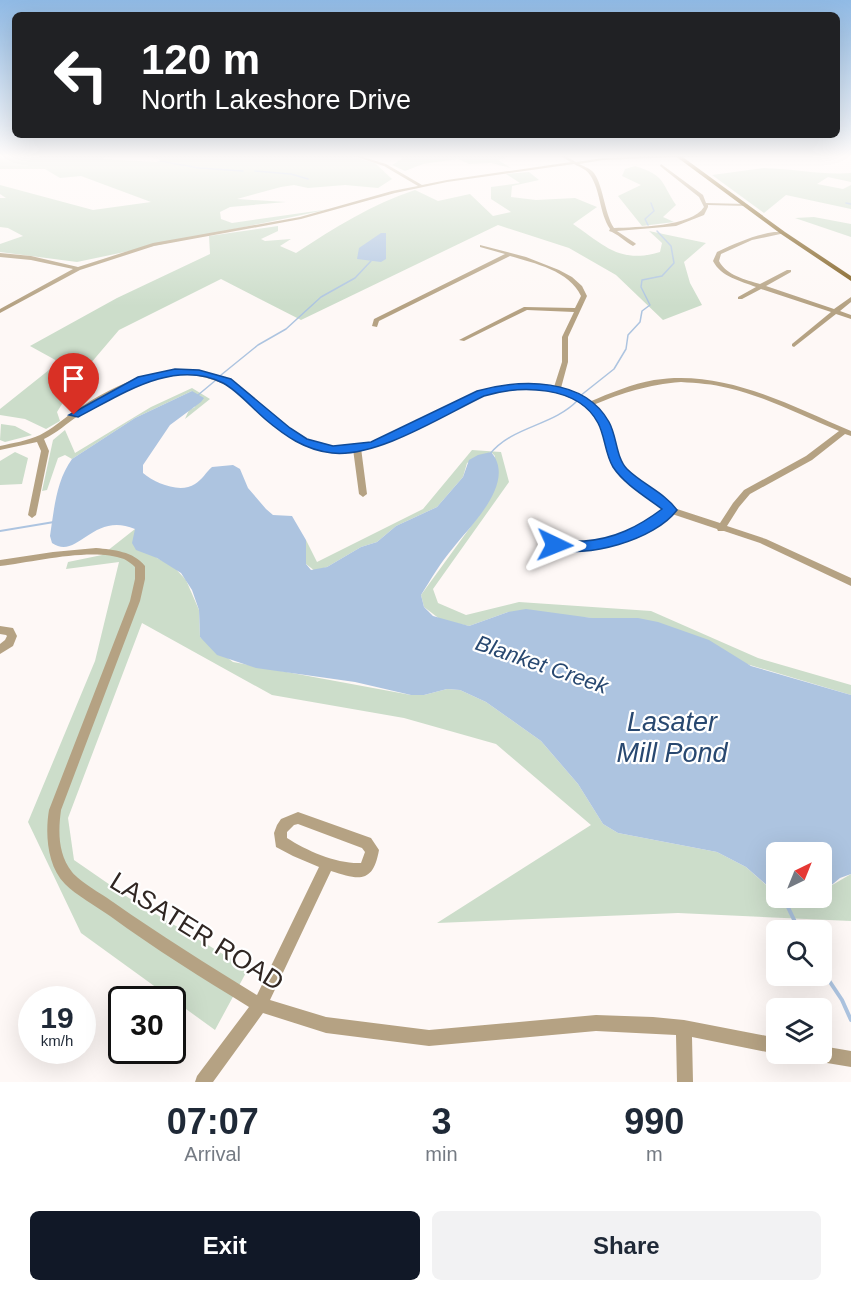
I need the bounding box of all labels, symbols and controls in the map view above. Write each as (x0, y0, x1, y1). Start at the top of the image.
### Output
icon: left (42, 36, 120, 114)
text: 120 m (141, 36, 260, 83)
text: North Lakeshore Drive (141, 85, 411, 115)
pin (48, 353, 99, 415)
icon: arrive (57, 362, 90, 395)
position arrow (523, 513, 587, 577)
water label: Blanket Creek (472, 630, 612, 699)
water label: Lasater Mill Pond (616, 707, 729, 768)
north arrow (766, 842, 832, 908)
map controls (766, 842, 832, 1064)
street label: LASATER ROAD (105, 866, 289, 996)
button: search (766, 920, 832, 986)
speed limit sign: 30 (108, 986, 186, 1064)
button: layers (766, 998, 832, 1064)
text: 19 (40, 1001, 74, 1034)
text: km/h (41, 1032, 73, 1049)
text: 07:07 (167, 1101, 259, 1142)
text: 3 (431, 1101, 451, 1142)
text: 990 (624, 1101, 684, 1142)
text: Arrival (184, 1143, 241, 1165)
text: min (425, 1143, 458, 1165)
text: m (646, 1143, 663, 1165)
button: Exit (30, 1211, 420, 1280)
button: Share (432, 1211, 821, 1280)

